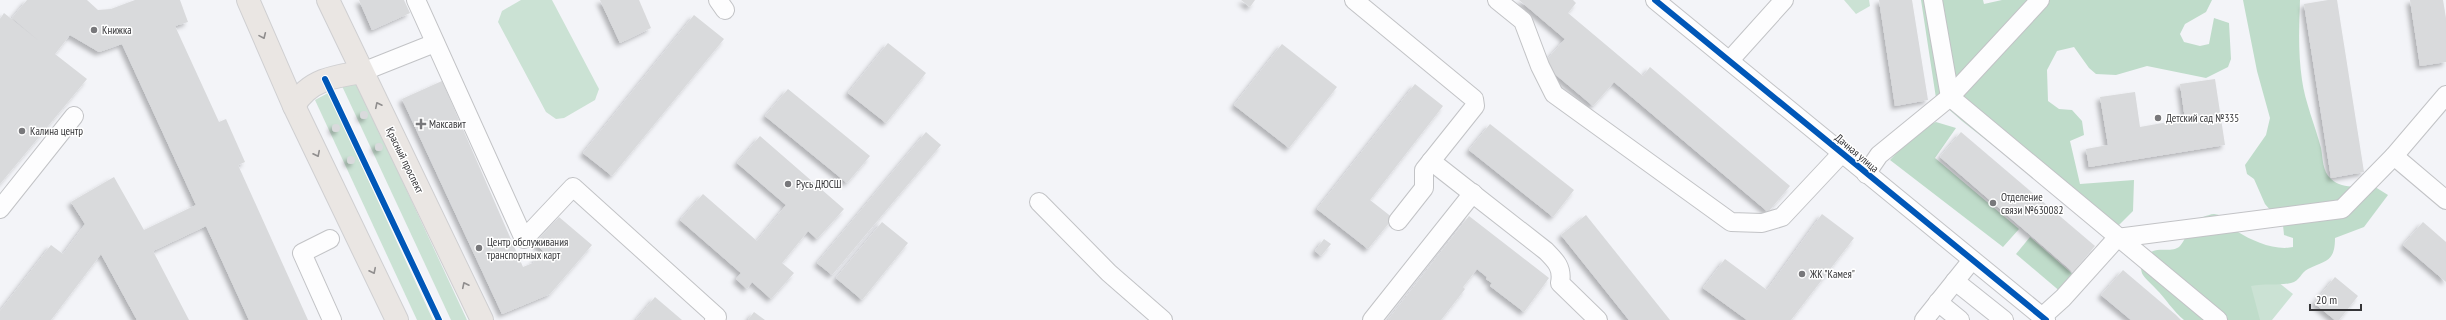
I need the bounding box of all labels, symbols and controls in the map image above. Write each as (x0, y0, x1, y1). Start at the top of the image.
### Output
place label: Книжка (102, 23, 132, 37)
marker: Книжка (89, 25, 99, 35)
one-way arrow (259, 32, 267, 39)
one-way arrow (375, 101, 383, 109)
place label: Детский сад №335 (2166, 111, 2239, 125)
marker: Детский сад №335 (2153, 113, 2163, 123)
place label: Максавит (429, 117, 466, 131)
marker: Максавит (416, 119, 426, 129)
place label: Калина центр (30, 124, 83, 138)
street label: Красный проспект (383, 125, 427, 196)
marker: Калина центр (17, 126, 27, 136)
street label: Дачная улица (1832, 131, 1882, 175)
one-way arrow (312, 150, 320, 157)
place label: Русь ДЮСШ (796, 177, 842, 191)
marker: Русь ДЮСШ (783, 179, 793, 189)
place label: Отделение связи №630082 (2001, 190, 2063, 217)
marker: Отделение связи №630082 (1988, 198, 1998, 208)
place label: Центр обслуживания транспортных карт (487, 235, 568, 262)
marker: Центр обслуживания транспортных карт (474, 243, 484, 253)
one-way arrow (368, 267, 376, 275)
place label: ЖК "Камея" (1809, 267, 1855, 281)
marker: ЖК "Камея" (1797, 269, 1807, 279)
one-way arrow (462, 282, 470, 289)
scale bar (2310, 286, 2361, 312)
text: 20 m (2316, 292, 2337, 307)

